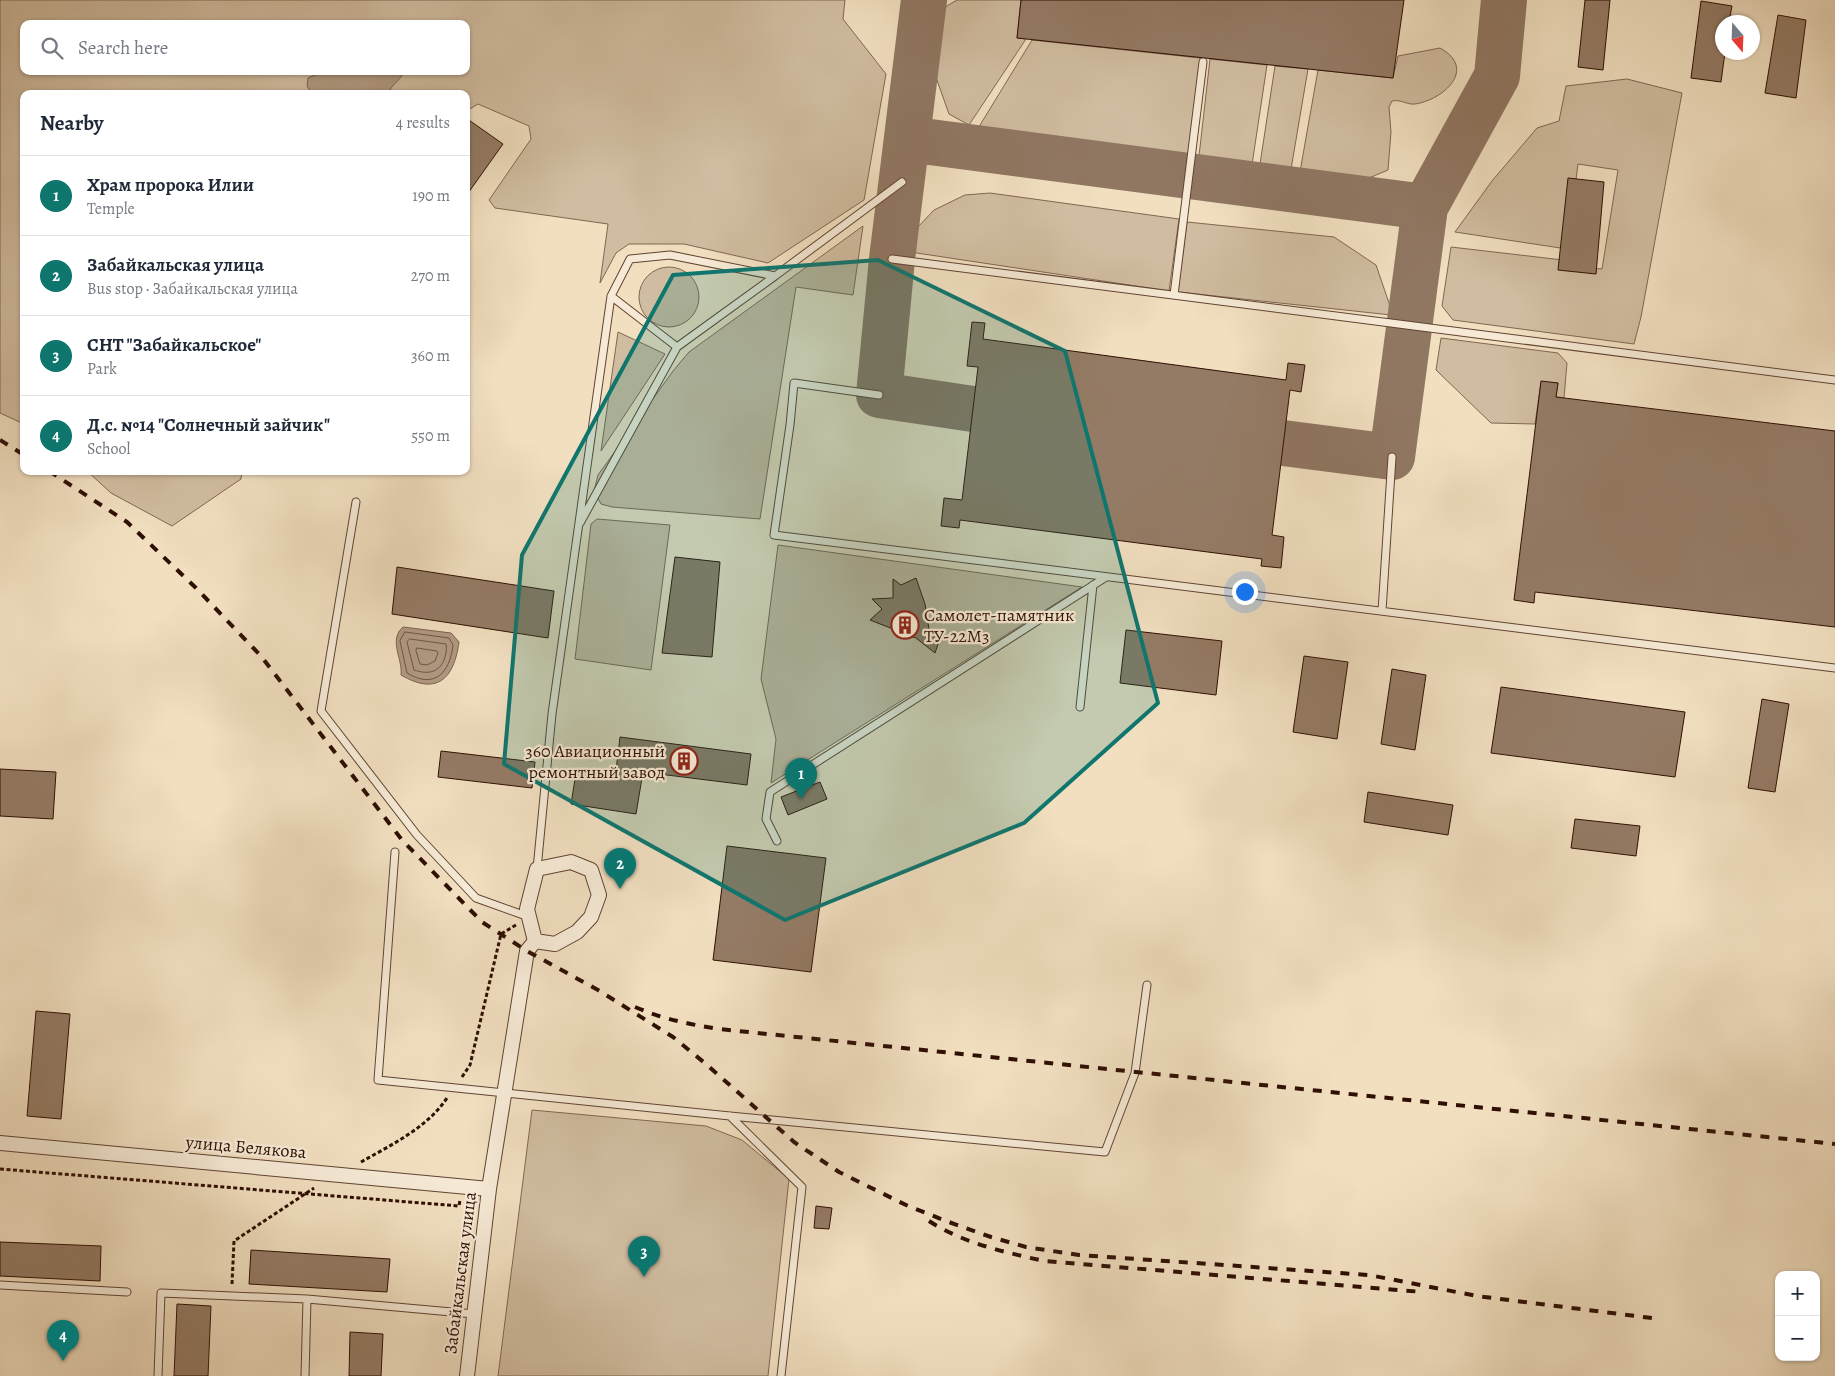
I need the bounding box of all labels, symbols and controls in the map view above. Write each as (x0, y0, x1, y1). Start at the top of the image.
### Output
north arrow (1715, 15, 1760, 60)
search box (20, 20, 470, 75)
icon: search (38, 34, 66, 62)
text: Search here (78, 35, 168, 61)
text: Nearby (40, 109, 103, 137)
text: 4 results (396, 112, 450, 134)
text: Храм пророка Илии (87, 172, 254, 198)
text: 1 (53, 185, 59, 207)
text: 190 m (412, 185, 450, 207)
text: Temple (87, 198, 135, 220)
text: Забайкальская улица (87, 252, 264, 278)
text: 2 (52, 265, 60, 287)
text: 270 m (411, 265, 450, 287)
text: Bus stop · Забайкальская улица (87, 278, 298, 300)
text: СНТ "Забайкальское" (87, 332, 261, 358)
text: 3 (53, 345, 59, 367)
text: 360 m (411, 345, 450, 367)
text: Park (87, 358, 117, 380)
text: Д.с. №14 "Солнечный зайчик" (87, 412, 330, 438)
text: 4 (52, 425, 60, 447)
text: 550 m (411, 425, 450, 447)
text: School (87, 438, 130, 460)
your location (1232, 579, 1258, 605)
place label: Самолет-памятник ТУ-22М3 (924, 603, 1074, 648)
building icon: Самолет-памятник ТУ-22М3 (890, 610, 920, 640)
place label: 360 Авиационный ремонтный завод (525, 739, 665, 784)
building icon: 360 Авиационный ремонтный завод (669, 746, 699, 776)
pin: 1 (785, 758, 817, 799)
pin: 2 (604, 848, 636, 889)
street label: улица Белякова (184, 1130, 308, 1164)
street label: Забайкальская улица (438, 1190, 482, 1356)
pin: 3 (628, 1236, 660, 1277)
map controls (1775, 1271, 1820, 1361)
button: + (1775, 1271, 1820, 1316)
button: − (1775, 1316, 1820, 1361)
pin: 4 (47, 1320, 79, 1361)

